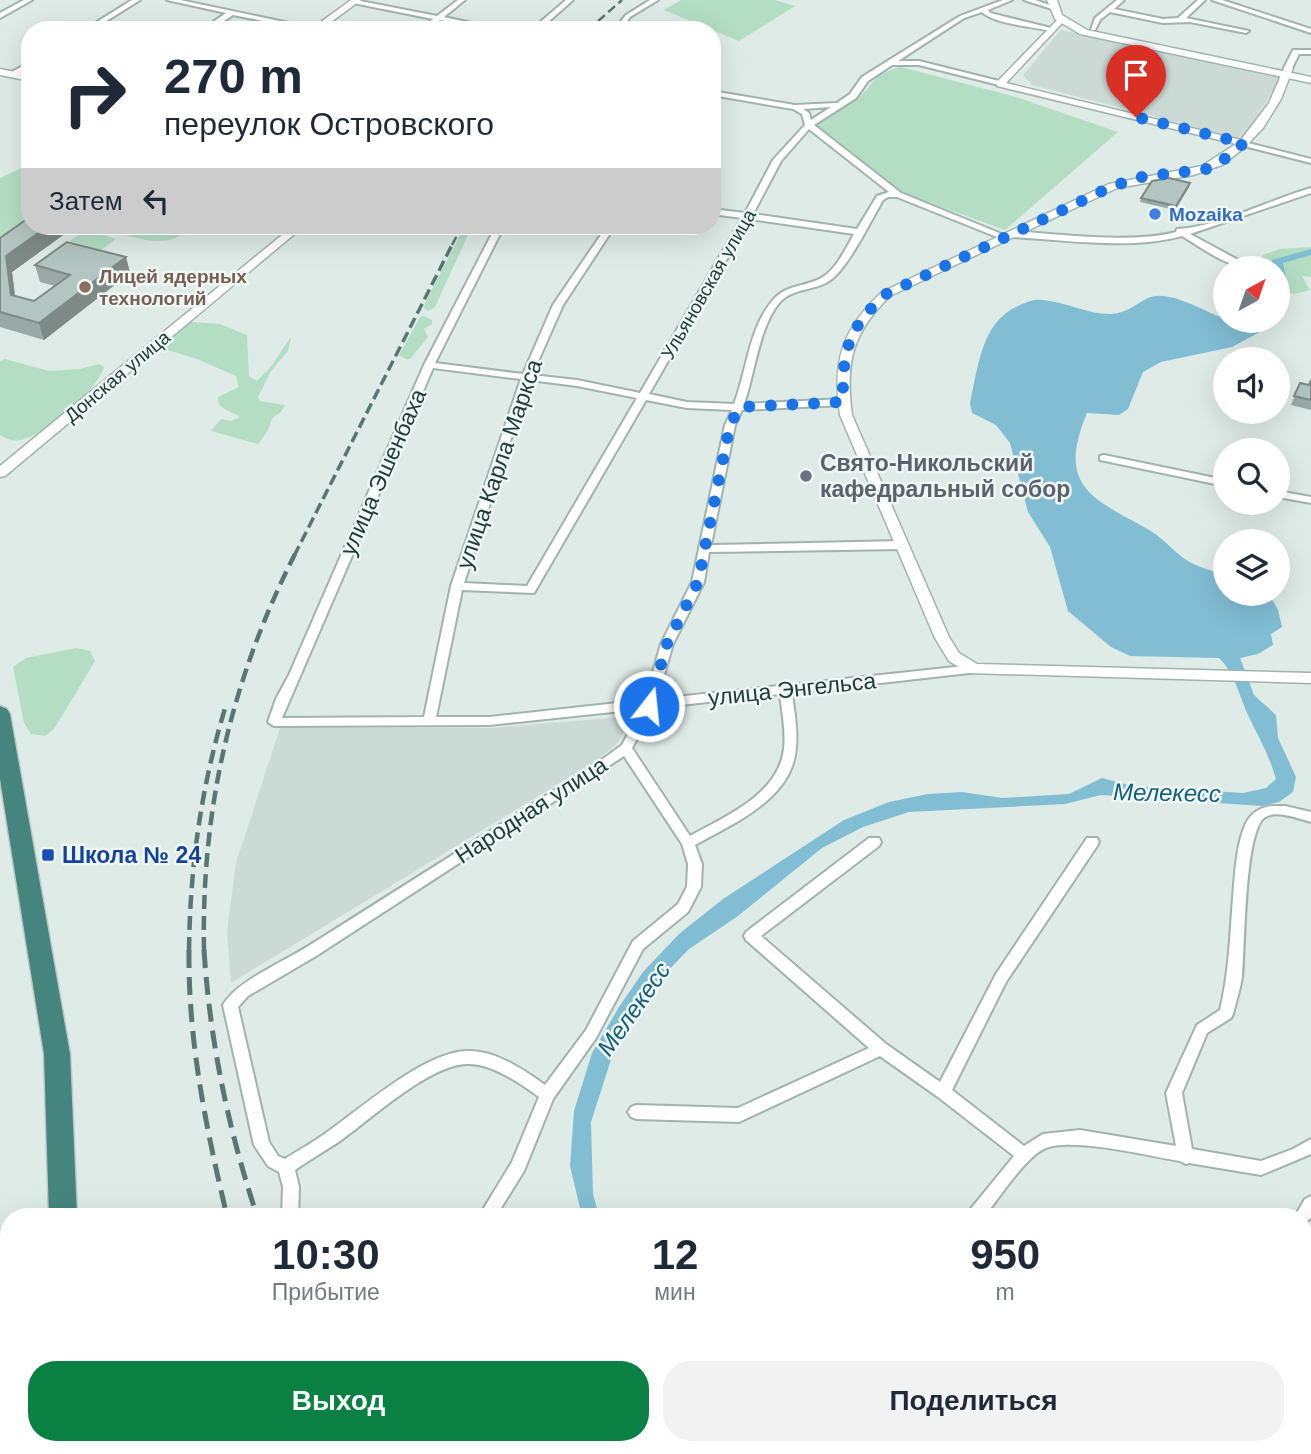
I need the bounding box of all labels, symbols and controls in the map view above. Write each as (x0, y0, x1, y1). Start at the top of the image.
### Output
pin (1106, 45, 1166, 117)
icon: right (49, 49, 140, 140)
text: 270 m (164, 49, 303, 103)
icon: arrive (1117, 56, 1155, 94)
text: переулок Островского (164, 106, 494, 142)
icon: left (137, 182, 175, 220)
text: Затем (49, 186, 123, 216)
place label: Mozaika (1169, 204, 1243, 225)
street label: Ульяновская улица (657, 205, 760, 363)
marker: Mozaika (1147, 206, 1163, 222)
north arrow (1213, 256, 1290, 332)
map controls (1213, 256, 1290, 606)
place label: Лицей ядерных технологий (99, 266, 247, 309)
marker: Лицей ядерных технологий (77, 279, 93, 295)
street label: Донская улица (60, 326, 174, 426)
button: sound (1213, 347, 1290, 424)
street label: улица Карла Маркса (451, 356, 547, 572)
street label: улица Эшенбаха (335, 385, 431, 559)
button: search (1213, 438, 1290, 515)
place label: Свято-Никольский кафедральный собор (820, 450, 1070, 502)
marker: Свято-Никольский кафедральный собор (798, 468, 814, 484)
button: layers (1213, 529, 1290, 606)
street label: улица Энгельса (707, 667, 877, 711)
position arrow (612, 669, 686, 743)
street label: Народная улица (450, 751, 612, 869)
water label: Мелекесс (1113, 778, 1221, 807)
place label: Школа № 24 (62, 842, 201, 868)
marker: Школа № 24 (40, 847, 56, 863)
water label: Мелекесс (592, 957, 676, 1061)
text: 10:30 (272, 1231, 380, 1278)
text: 12 (652, 1231, 698, 1278)
text: 950 (970, 1231, 1040, 1278)
text: Прибытие (272, 1279, 380, 1305)
text: мин (654, 1279, 696, 1305)
text: m (996, 1279, 1015, 1305)
button: Выход (28, 1361, 649, 1441)
button: Поделиться (663, 1361, 1284, 1441)

